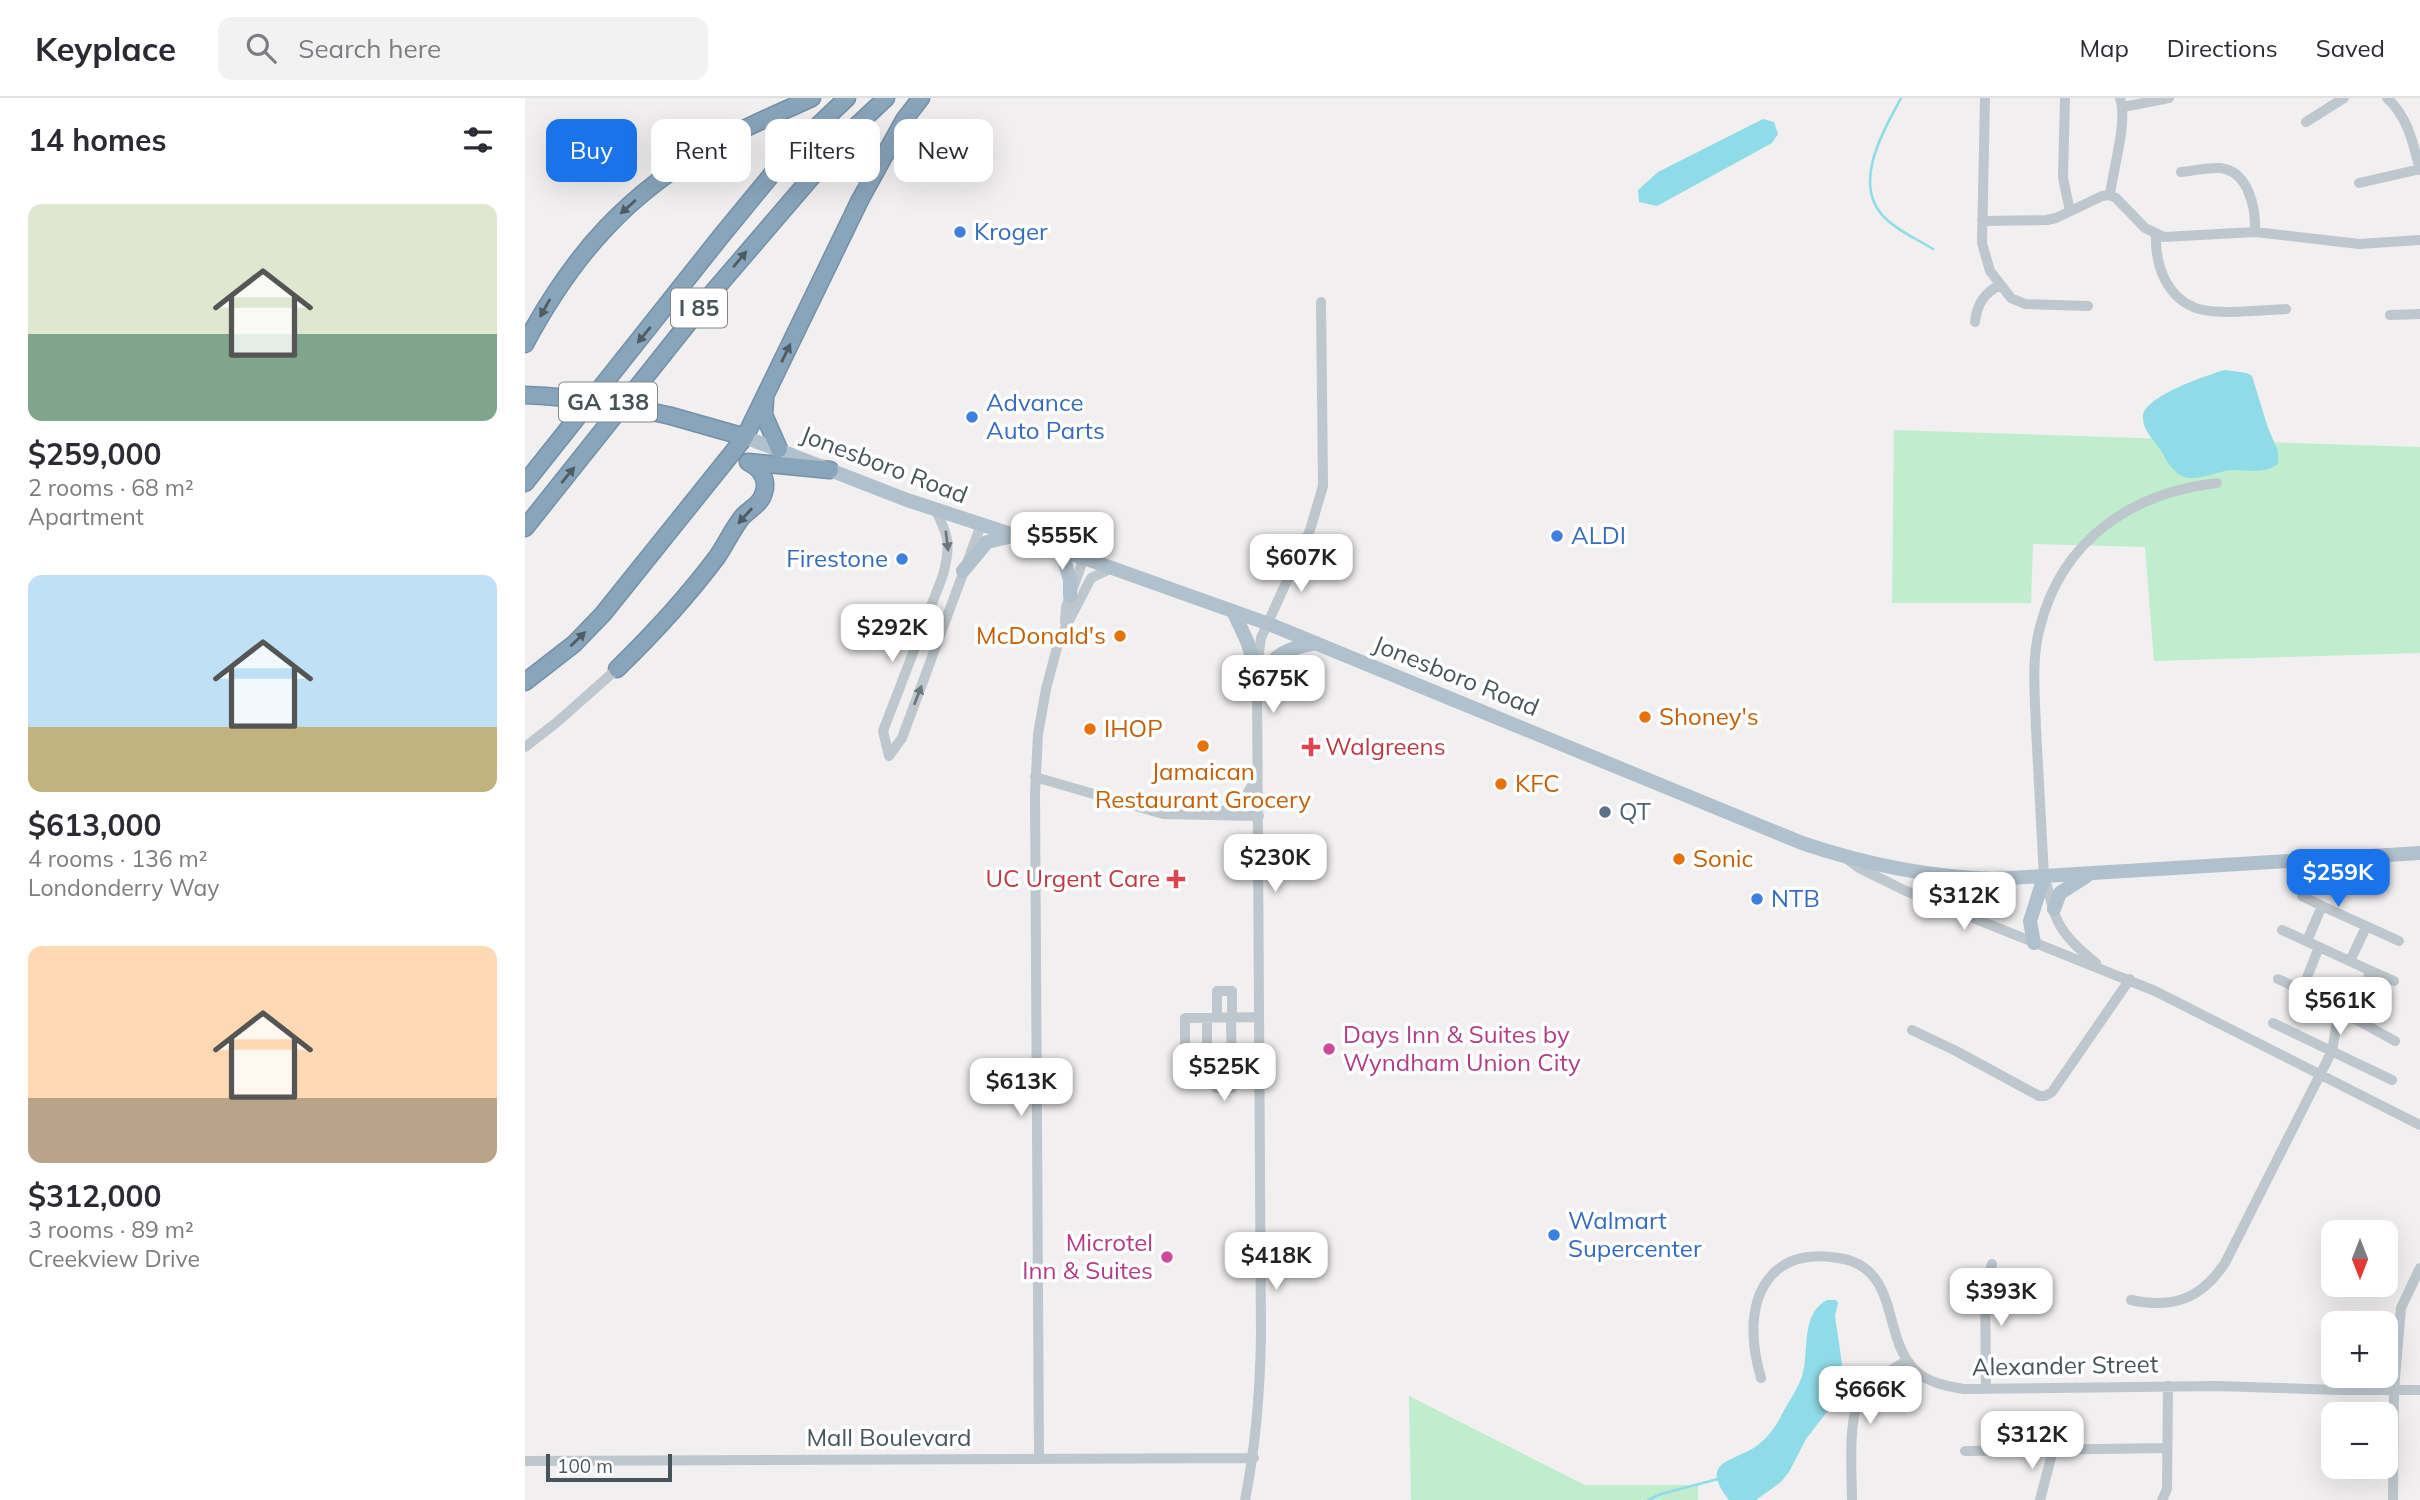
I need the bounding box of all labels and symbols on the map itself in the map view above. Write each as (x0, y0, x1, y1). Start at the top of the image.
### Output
one-way arrow (619, 199, 636, 215)
place label: Kroger (974, 216, 1048, 246)
marker: Kroger (952, 224, 968, 240)
one-way arrow (732, 250, 748, 268)
road number: I 85 (671, 288, 727, 328)
one-way arrow (539, 298, 550, 318)
one-way arrow (636, 326, 651, 344)
one-way arrow (780, 343, 791, 363)
road number: GA 138 (559, 382, 657, 422)
place label: Advance Auto Parts (986, 387, 1105, 445)
marker: Advance Auto Parts (964, 409, 980, 425)
street label: Jonesboro Road (797, 419, 972, 510)
one-way arrow (560, 467, 575, 484)
one-way arrow (738, 507, 754, 524)
pin: $555K (1013, 512, 1111, 572)
place label: ALDI (1571, 520, 1626, 550)
marker: ALDI (1549, 528, 1565, 544)
one-way arrow (942, 530, 953, 552)
pin: $607K (1252, 534, 1350, 594)
place label: Firestone (786, 543, 888, 573)
marker: Firestone (894, 551, 910, 567)
pin: $292K (843, 604, 941, 664)
place label: McDonald's (976, 620, 1106, 650)
marker: McDonald's (1112, 628, 1128, 644)
street label: Jonesboro Road (1369, 628, 1544, 722)
one-way arrow (569, 632, 586, 648)
pin: $675K (1224, 656, 1322, 715)
one-way arrow (913, 684, 924, 705)
place label: Shoney's (1659, 701, 1759, 731)
marker: Shoney's (1637, 709, 1653, 725)
place label: IHOP (1104, 713, 1163, 743)
marker: IHOP (1082, 721, 1098, 737)
place label: Walgreens (1325, 731, 1446, 761)
marker: Jamaican Restaurant Grocery (1195, 738, 1211, 754)
marker: Walgreens (1303, 739, 1319, 755)
place label: Jamaican Restaurant Grocery (1095, 756, 1311, 814)
place label: KFC (1515, 768, 1560, 798)
marker: KFC (1493, 776, 1509, 792)
place label: QT (1619, 796, 1651, 826)
marker: QT (1597, 804, 1613, 820)
pin: $230K (1226, 834, 1324, 894)
place label: Sonic (1693, 843, 1753, 873)
pin: $259K (2289, 850, 2387, 909)
marker: Sonic (1671, 851, 1687, 867)
place label: UC Urgent Care (985, 863, 1160, 893)
marker: UC Urgent Care (1166, 869, 1186, 889)
pin: $312K (1915, 872, 2013, 932)
place label: NTB (1771, 883, 1820, 913)
marker: NTB (1749, 891, 1765, 907)
pin: $561K (2291, 978, 2389, 1037)
place label: Days Inn & Suites by Wyndham Union City (1343, 1019, 1581, 1077)
marker: Days Inn & Suites by Wyndham Union City (1321, 1041, 1337, 1057)
pin: $525K (1175, 1044, 1273, 1103)
pin: $613K (972, 1058, 1070, 1118)
place label: Walmart Supercenter (1568, 1205, 1702, 1263)
north arrow (2321, 1220, 2397, 1297)
place label: Microtel Inn & Suites (1022, 1227, 1153, 1285)
marker: Walmart Supercenter (1546, 1227, 1562, 1243)
pin: $418K (1227, 1232, 1325, 1292)
marker: Microtel Inn & Suites (1159, 1249, 1175, 1265)
pin: $393K (1952, 1268, 2050, 1328)
street label: Alexander Street (1972, 1348, 2158, 1382)
pin: $666K (1821, 1366, 1919, 1426)
pin: $312K (1983, 1412, 2081, 1471)
street label: Mall Boulevard (806, 1422, 972, 1452)
scale bar (546, 1451, 672, 1483)

